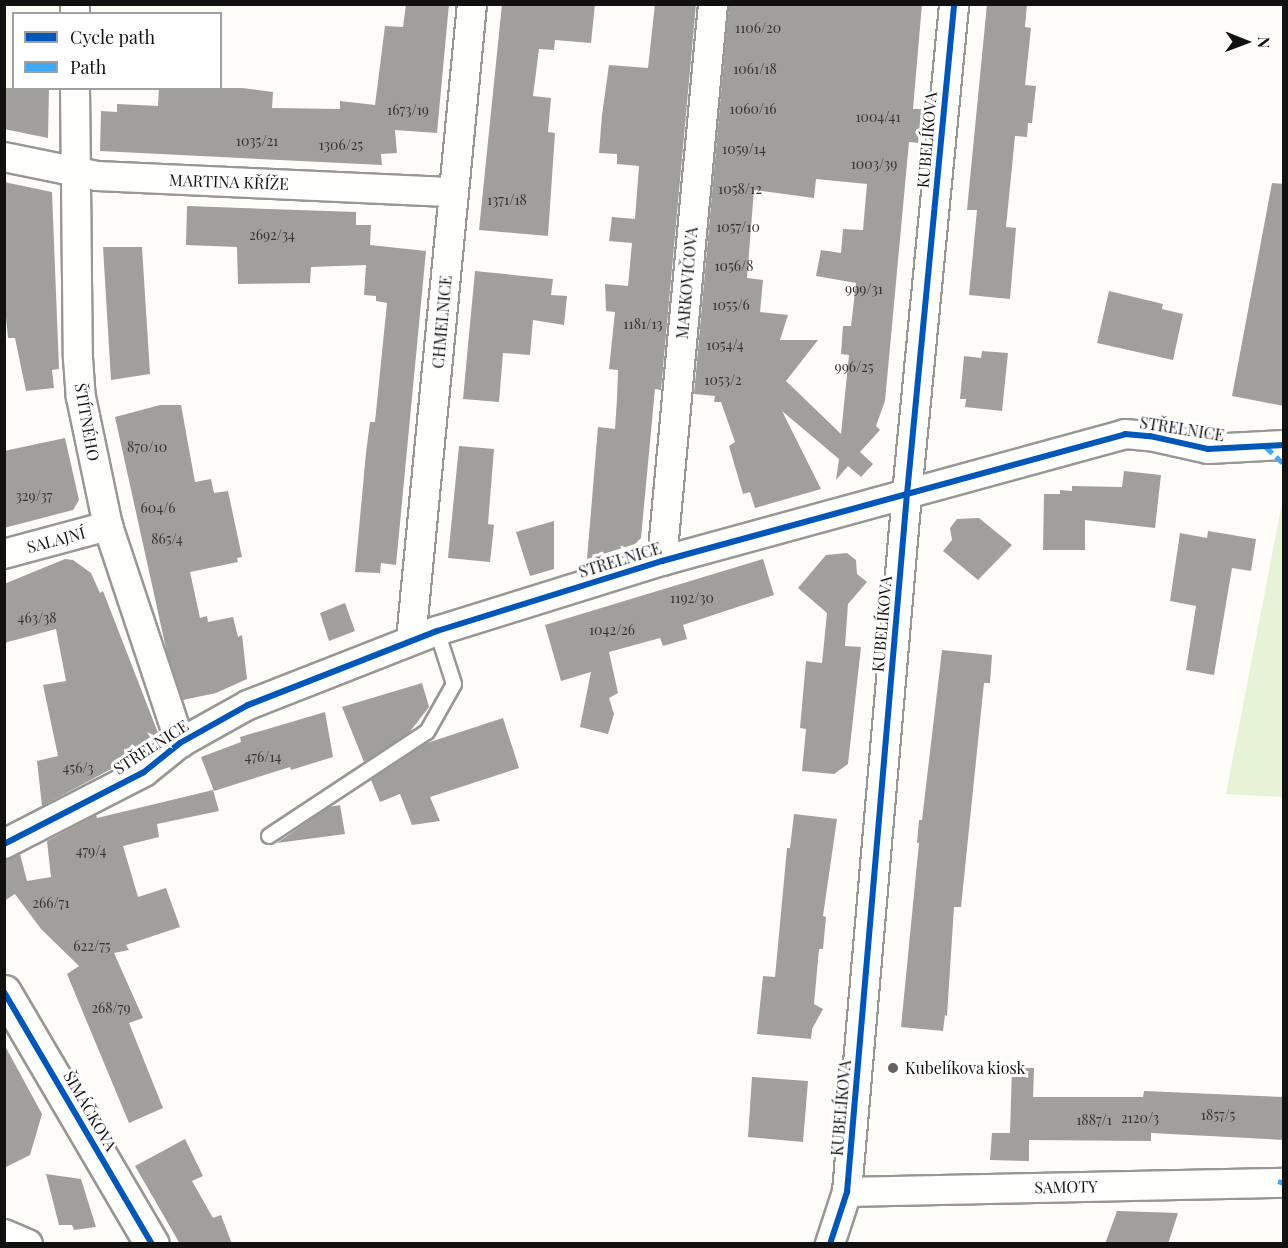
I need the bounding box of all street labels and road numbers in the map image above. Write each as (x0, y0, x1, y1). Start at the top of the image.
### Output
street label: KUBELÍKOVA (913, 91, 941, 189)
street label: MARTINA KŘÍŽE (169, 170, 289, 194)
street label: MARKOVIČOVA (673, 226, 701, 340)
street label: CHMELNICE (428, 275, 456, 369)
street label: ŠTÍTNÉHO (71, 382, 103, 462)
street label: STŘELNICE (1138, 413, 1226, 445)
street label: SALAJNÍ (25, 523, 87, 557)
street label: STŘELNICE (576, 538, 664, 582)
street label: KUBELÍKOVA (868, 575, 896, 673)
street label: STŘELNICE (110, 716, 192, 778)
street label: KUBELÍKOVA (827, 1059, 855, 1157)
street label: ŠIMÁČKOVA (59, 1067, 121, 1155)
street label: SAMOTY (1034, 1177, 1098, 1197)

